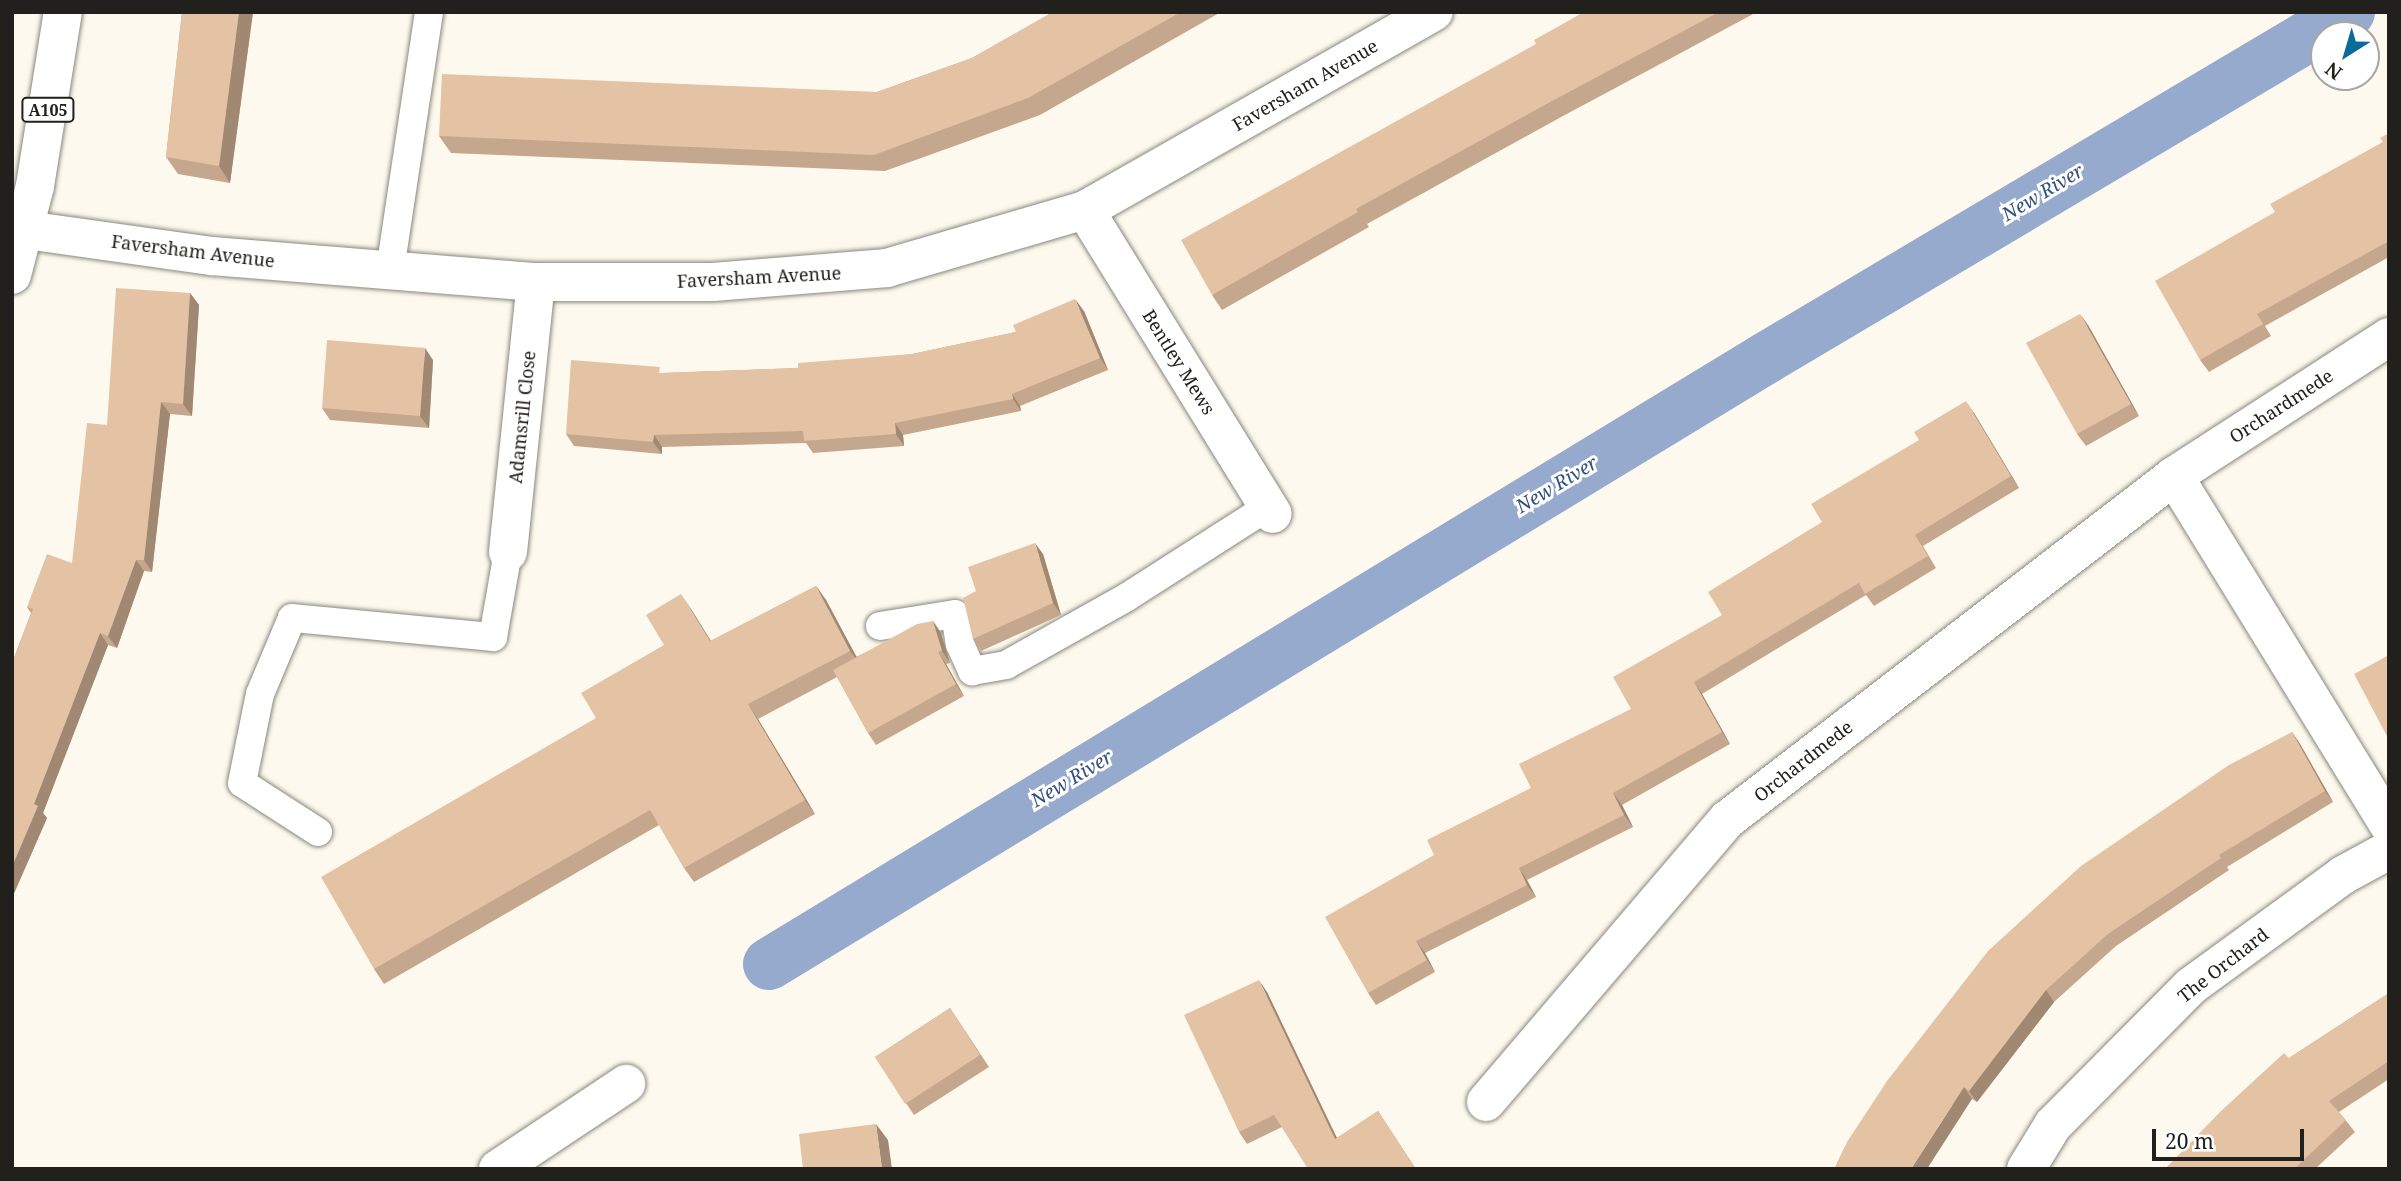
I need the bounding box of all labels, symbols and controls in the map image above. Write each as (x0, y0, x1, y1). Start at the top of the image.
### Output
north arrow (2310, 21, 2380, 91)
street label: Faversham Avenue (1228, 35, 1382, 135)
text: N (2320, 56, 2347, 86)
road number: A105 (20, 97, 76, 122)
water label: New River (1998, 160, 2088, 226)
street label: Faversham Avenue (110, 230, 276, 272)
street label: Faversham Avenue (676, 262, 842, 292)
street label: Bentley Mews (1138, 306, 1220, 418)
street label: Adamsrill Close (504, 349, 540, 485)
street label: Orchardmede (2225, 365, 2337, 447)
water label: New River (1512, 452, 1602, 518)
street label: Orchardmede (1749, 716, 1857, 806)
water label: New River (1027, 746, 1117, 812)
street label: The Orchard (2174, 923, 2272, 1007)
scale bar (2156, 1114, 2308, 1158)
text: 20 m (2165, 1127, 2214, 1155)

